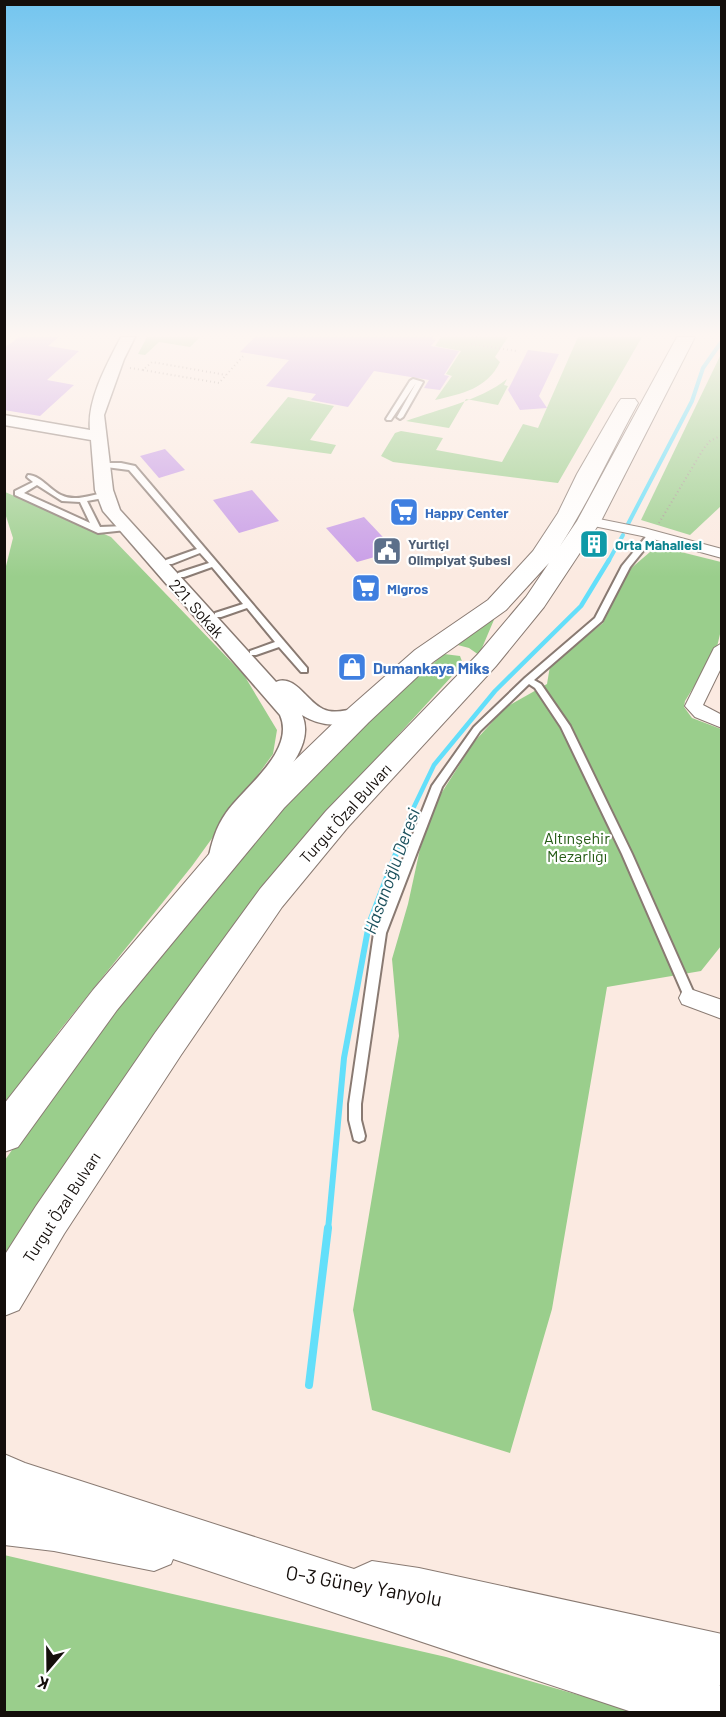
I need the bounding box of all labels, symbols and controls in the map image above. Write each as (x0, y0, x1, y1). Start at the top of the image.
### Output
supermarket icon: Happy Center (388, 496, 420, 528)
place label: Happy Center (425, 504, 509, 521)
building icon: Orta Mahallesi (578, 528, 610, 560)
public building icon: Yurtiçi Olimpiyat Şubesi (371, 535, 403, 567)
place label: Yurtiçi Olimpiyat Şubesi (408, 535, 511, 568)
place label: Orta Mahallesi (615, 536, 702, 553)
supermarket icon: Migros (350, 572, 382, 604)
street label: 221. Sokak (166, 575, 228, 641)
place label: Migros (387, 580, 428, 597)
shop icon: Dumankaya Miks (336, 651, 368, 683)
place label: Dumankaya Miks (373, 658, 490, 677)
street label: Turgut Özal Bulvarı (295, 759, 395, 867)
water label: Hasanoğlu Deresi (358, 805, 424, 937)
park label: Altınşehir Mezarlığı (544, 828, 610, 865)
street label: Turgut Özal Bulvarı (18, 1148, 104, 1266)
street label: O-3 Güney Yanyolu (284, 1559, 444, 1611)
north arrow (18, 1639, 78, 1699)
text: K (35, 1673, 51, 1694)

